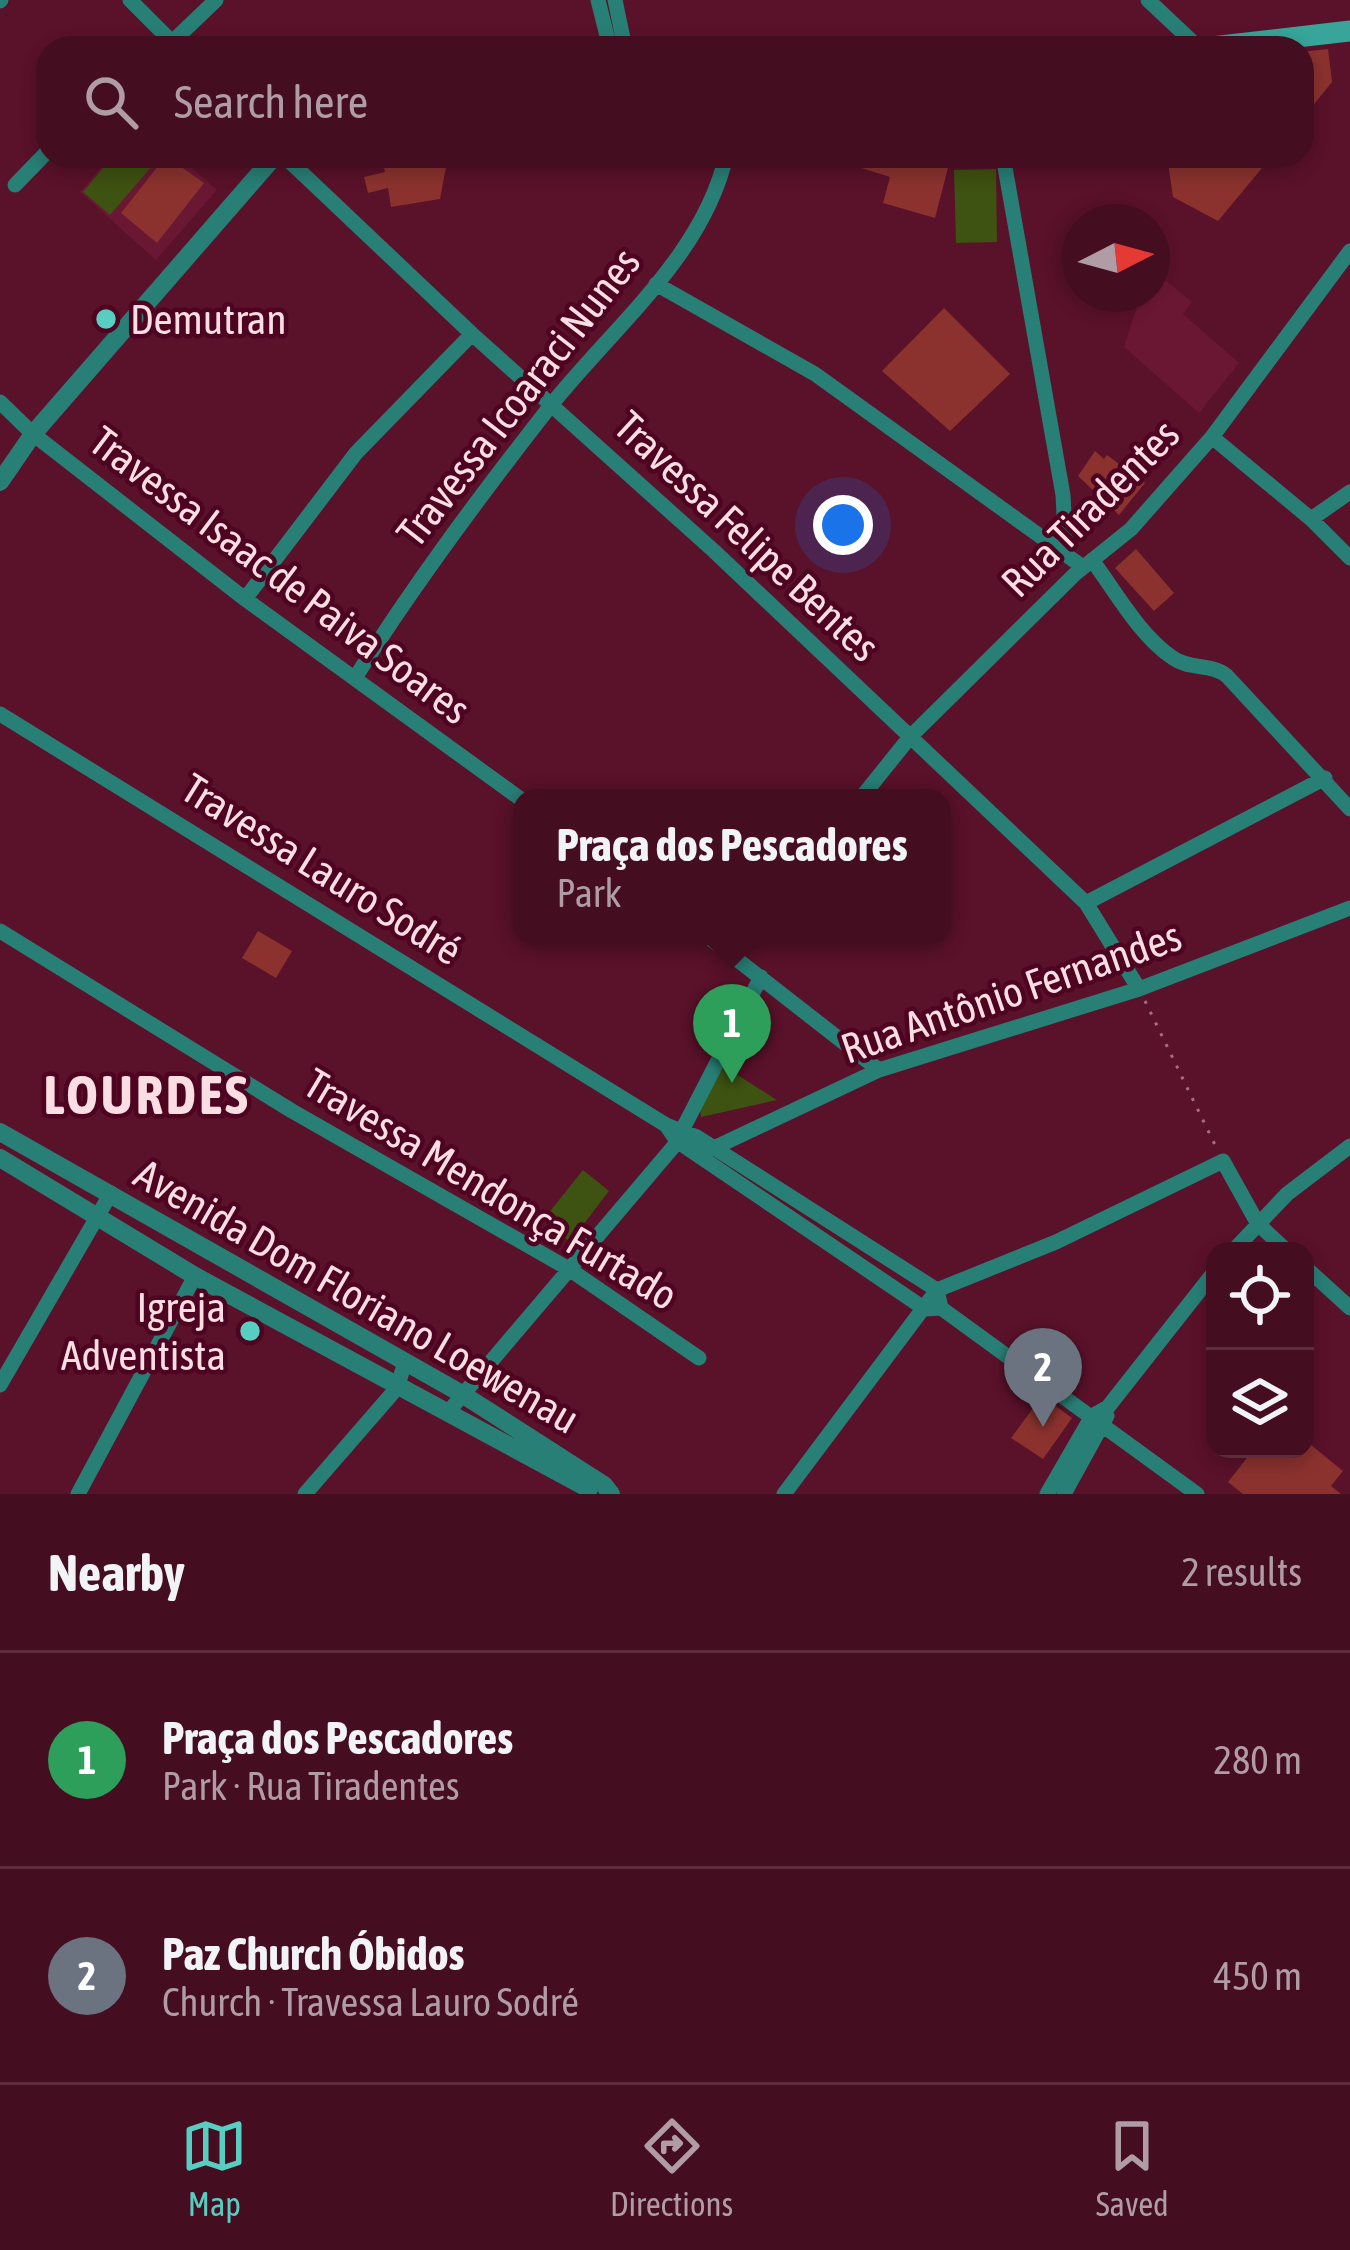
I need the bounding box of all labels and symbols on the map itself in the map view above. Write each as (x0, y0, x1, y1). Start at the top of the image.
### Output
north arrow (1062, 204, 1170, 312)
street label: Travessa Icoaraci Nunes (387, 238, 649, 556)
place label: Demutran (130, 295, 287, 343)
marker: Demutran (93, 306, 119, 332)
street label: Travessa Felipe Bentes (605, 401, 889, 671)
street label: Rua Tiradentes (992, 410, 1188, 606)
street label: Travessa Isaac de Paiva Soares (81, 417, 479, 733)
your location (813, 495, 873, 555)
street label: Travessa Lauro Sodré (173, 764, 471, 974)
street label: Rua Antônio Fernandes (835, 911, 1187, 1073)
pin: 1 (693, 984, 771, 1083)
street label: Travessa Mendonça Furtado (296, 1059, 686, 1319)
district label: LOURDES (43, 1064, 251, 1125)
street label: Avenida Dom Floriano Loewenau (127, 1149, 587, 1443)
place label: Igreja Adventista (61, 1283, 226, 1379)
marker: Igreja Adventista (237, 1318, 263, 1344)
pin: 2 (1004, 1328, 1082, 1427)

